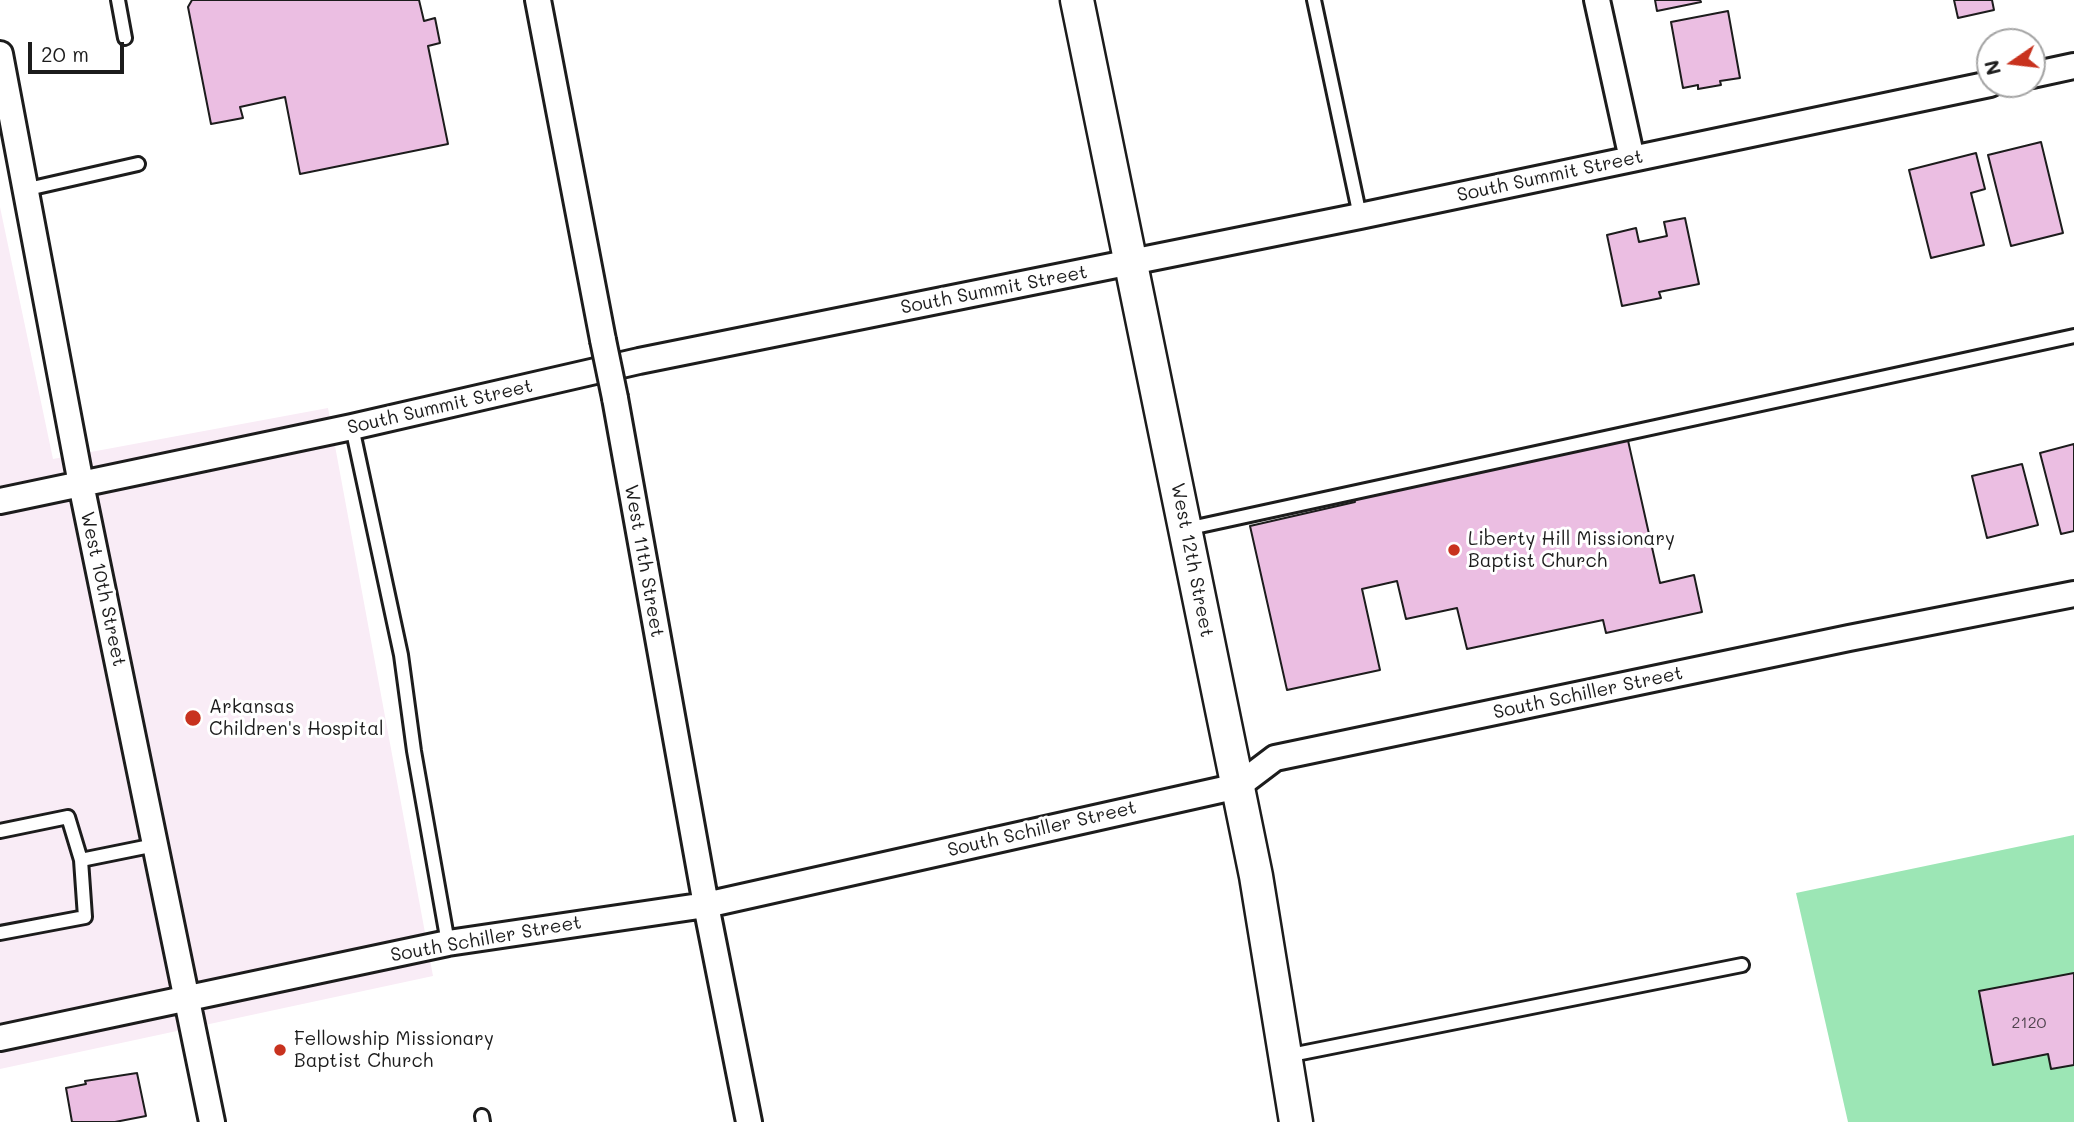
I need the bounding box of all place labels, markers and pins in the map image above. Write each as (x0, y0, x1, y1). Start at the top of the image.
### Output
place label: Liberty Hill Missionary Baptist Church (1468, 528, 1675, 572)
marker: Liberty Hill Missionary Baptist Church (1446, 542, 1462, 558)
place label: Arkansas Children's Hospital (209, 696, 384, 740)
marker: Arkansas Children's Hospital (183, 708, 203, 728)
place label: Fellowship Missionary Baptist Church (294, 1028, 494, 1072)
marker: Fellowship Missionary Baptist Church (272, 1042, 288, 1058)

